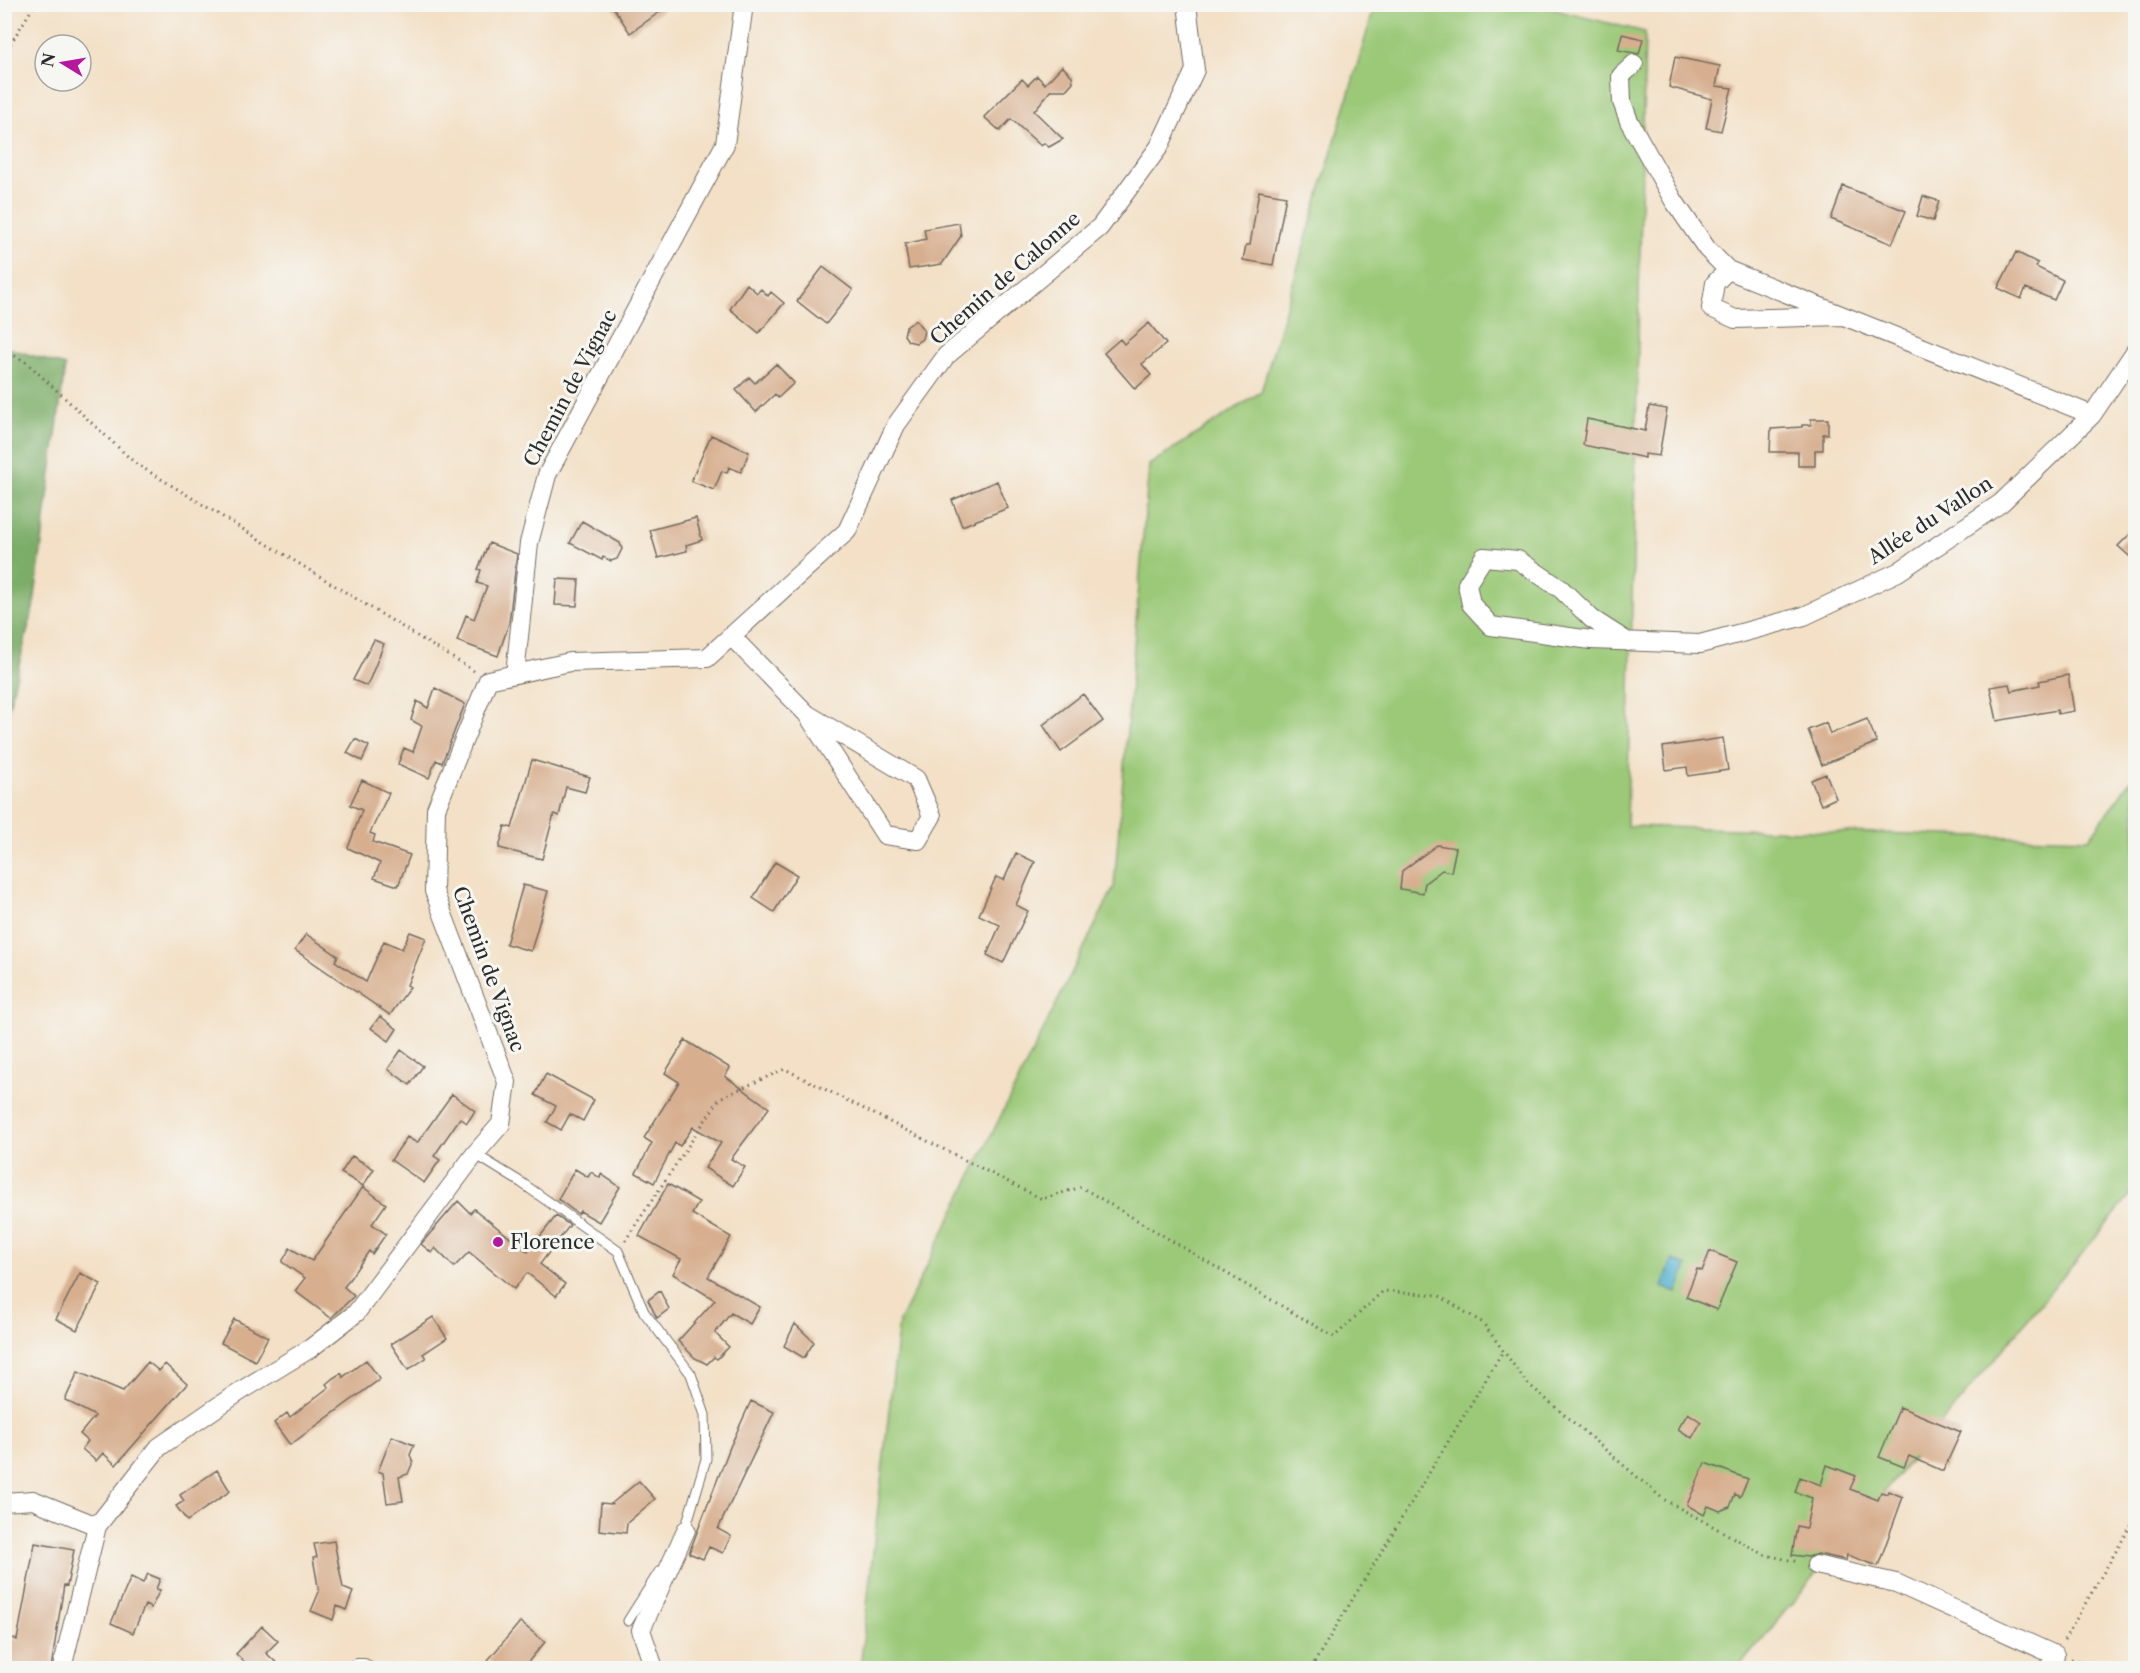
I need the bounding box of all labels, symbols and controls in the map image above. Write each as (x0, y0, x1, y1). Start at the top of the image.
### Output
north arrow (33, 33, 93, 93)
text: N (37, 51, 59, 69)
street label: Chemin de Calonne (925, 206, 1085, 350)
street label: Chemin de Vignac (518, 305, 622, 471)
street label: Allée du Vallon (1863, 471, 1997, 570)
street label: Chemin de Vignac (448, 883, 530, 1055)
place label: Florence (510, 1230, 595, 1254)
marker: Florence (491, 1235, 505, 1249)

